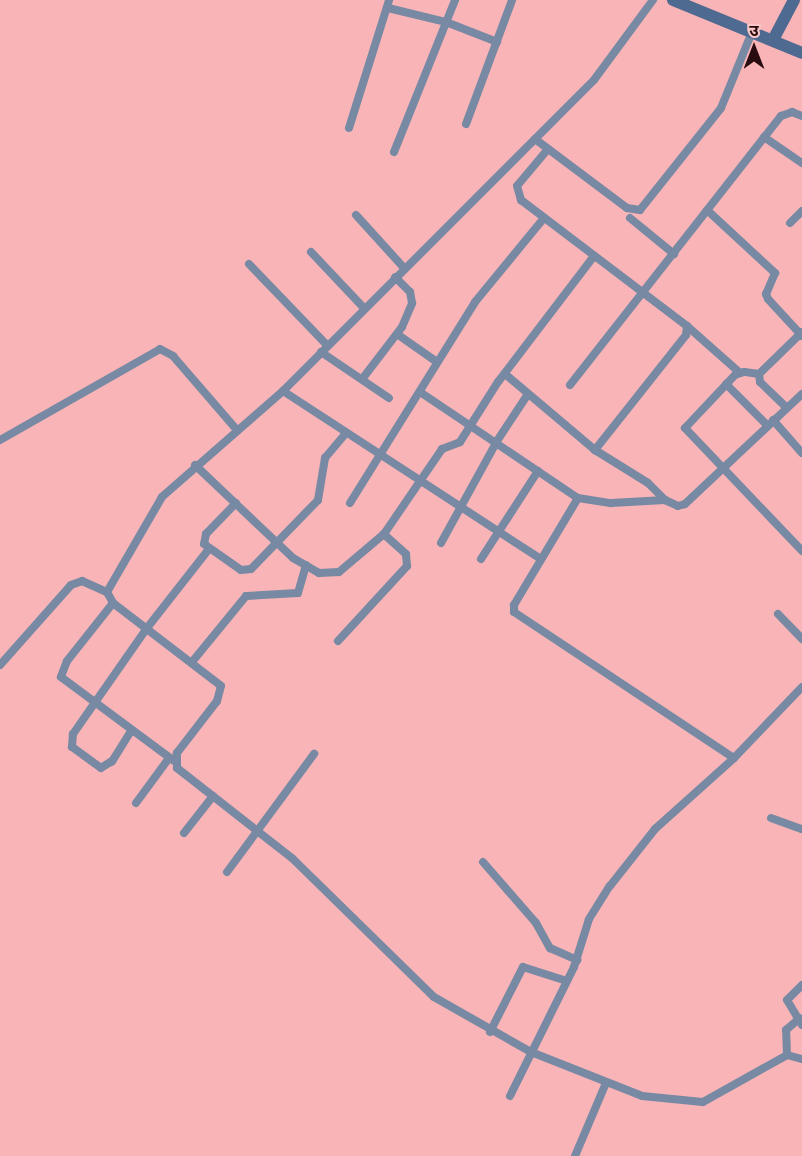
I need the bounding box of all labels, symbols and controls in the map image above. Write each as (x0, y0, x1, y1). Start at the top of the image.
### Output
north arrow (724, 18, 784, 78)
text: उ (749, 20, 759, 40)

